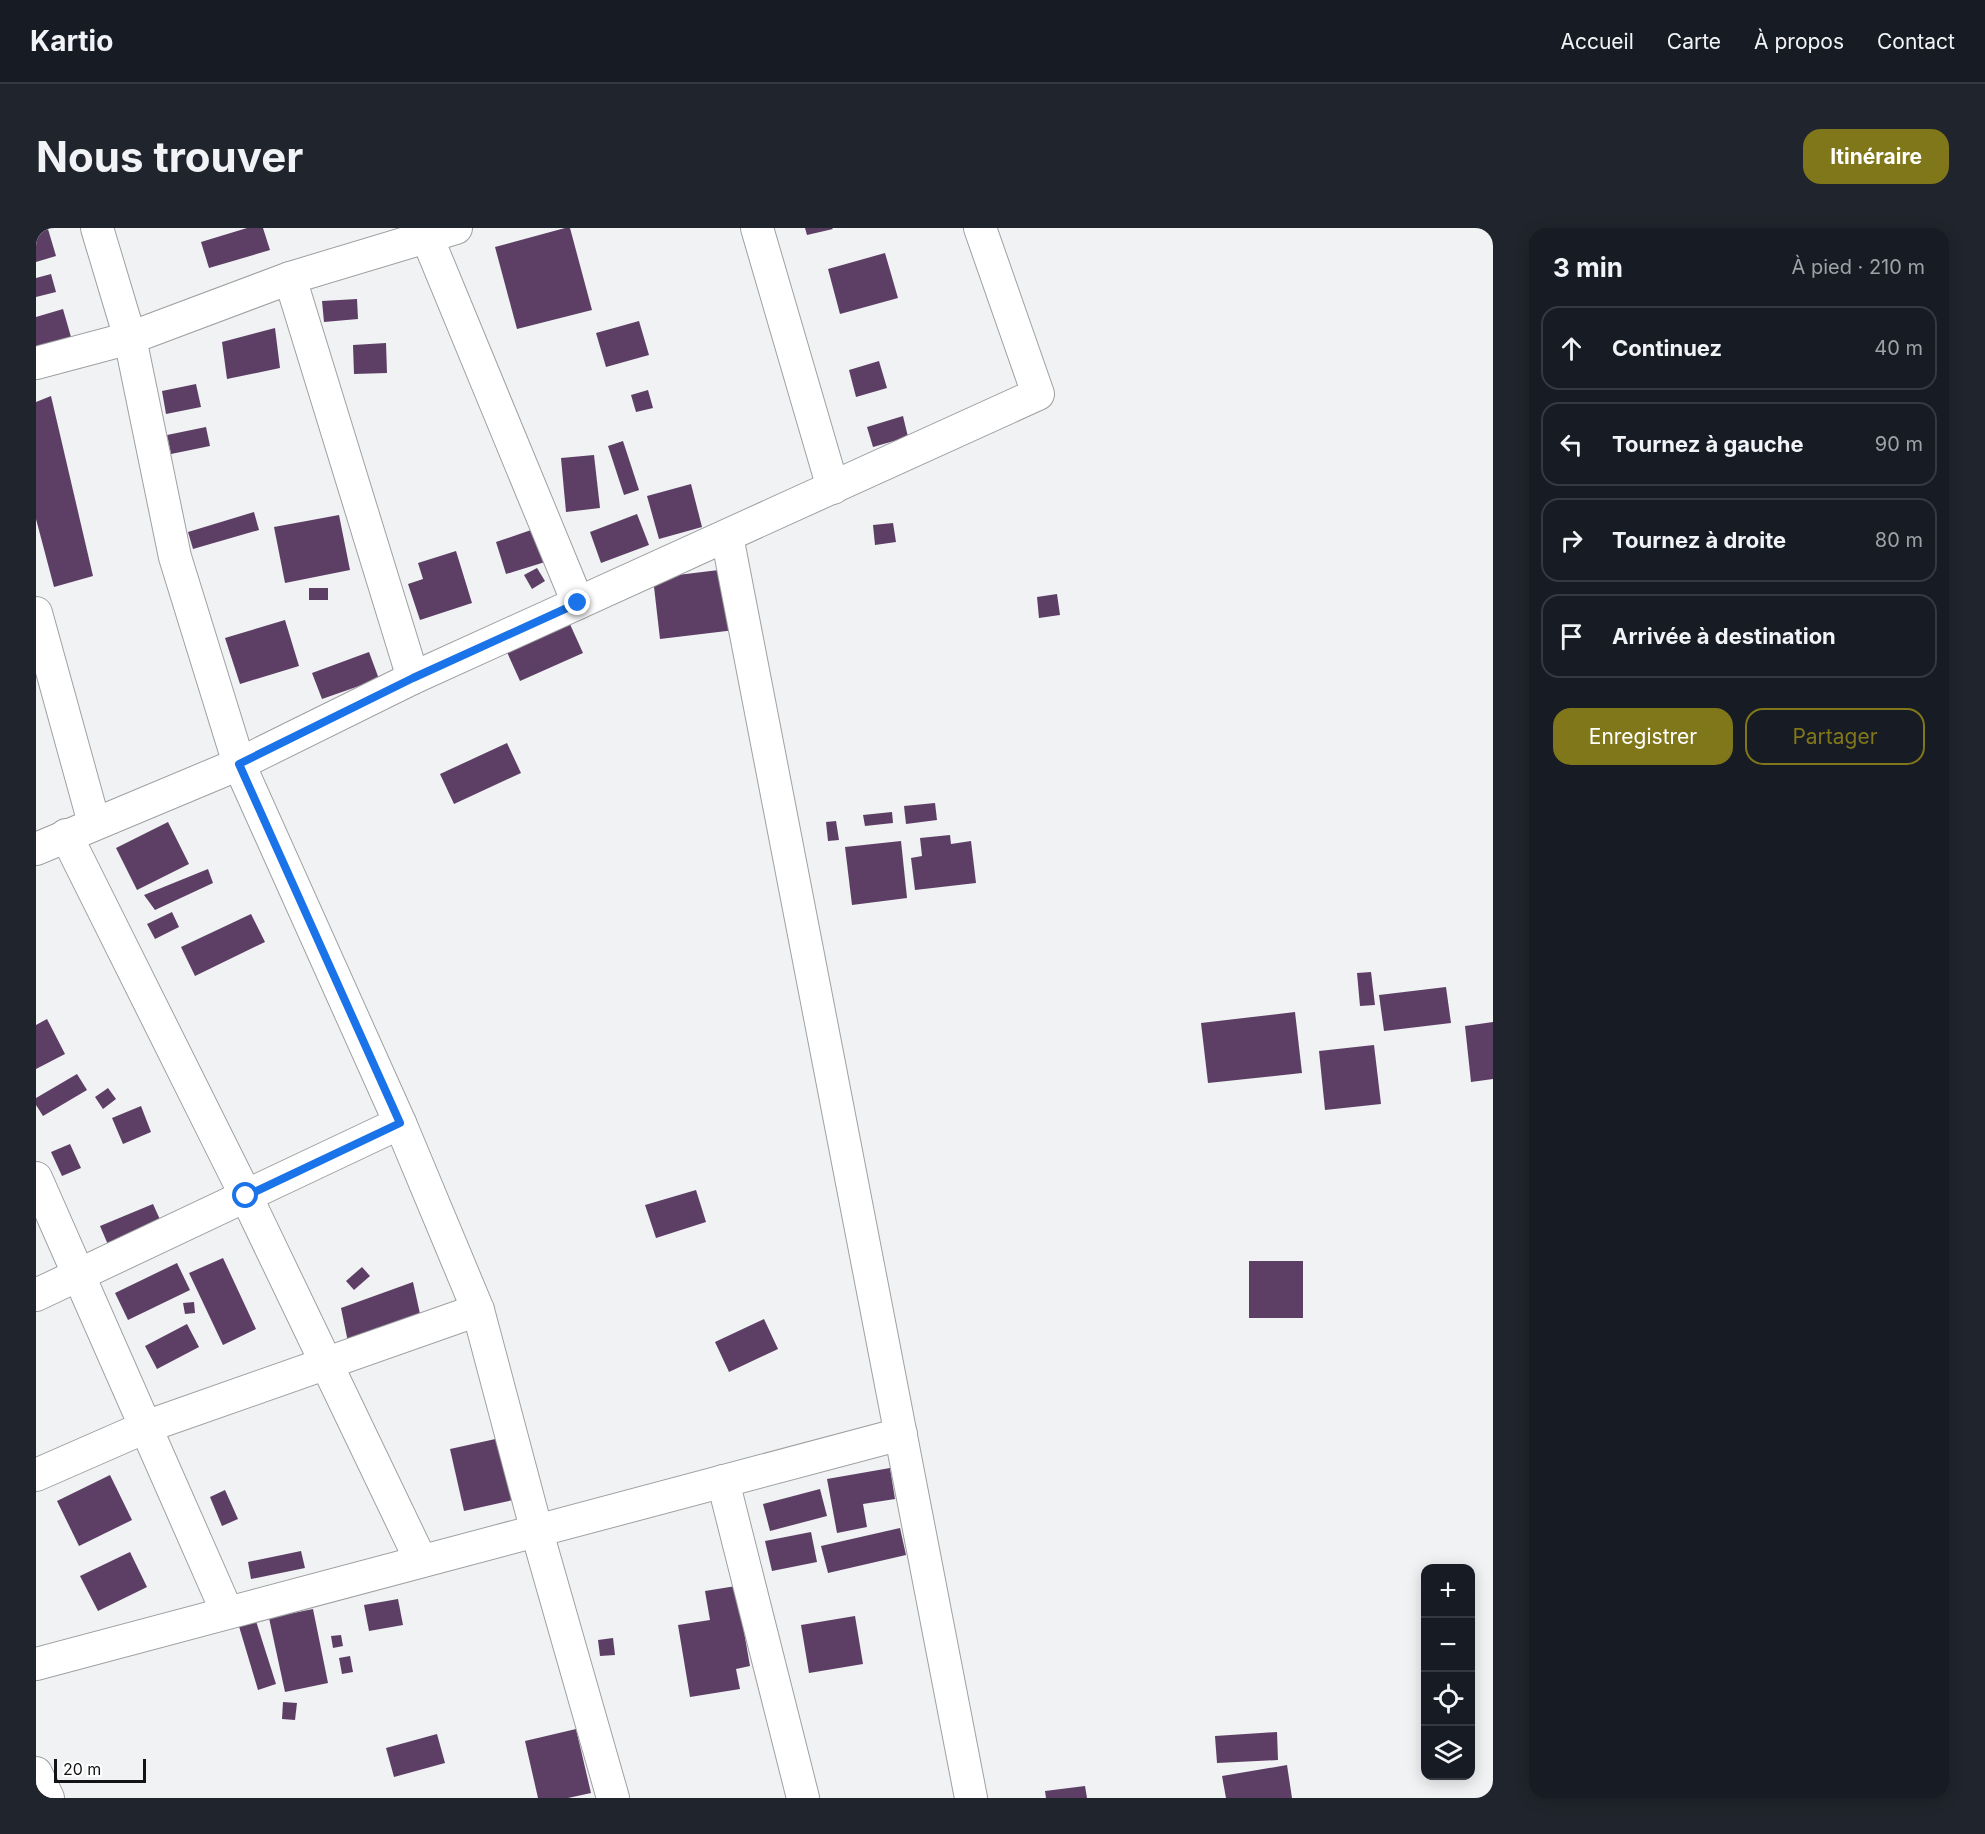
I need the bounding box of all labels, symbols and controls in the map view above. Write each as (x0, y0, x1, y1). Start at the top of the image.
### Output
text: Kartio (30, 24, 113, 58)
text: Accueil (1560, 29, 1634, 54)
text: Carte (1667, 29, 1721, 54)
text: À propos (1754, 29, 1844, 54)
text: Contact (1877, 29, 1955, 54)
button: Itinéraire (1803, 129, 1949, 184)
text: Nous trouver (36, 131, 303, 182)
text: 3 min (1553, 252, 1623, 283)
text: À pied · 210 m (1791, 255, 1925, 279)
icon: ahead (1555, 332, 1588, 365)
text: Continuez (1612, 335, 1722, 361)
text: 40 m (1874, 336, 1923, 360)
icon: left (1555, 428, 1588, 461)
text: Tournez à gauche (1612, 431, 1804, 457)
text: 90 m (1875, 432, 1923, 456)
icon: right (1555, 524, 1588, 557)
text: Tournez à droite (1612, 527, 1786, 553)
text: 80 m (1875, 528, 1923, 552)
route end (564, 589, 590, 615)
icon: arrive (1555, 620, 1588, 653)
text: Arrivée à destination (1612, 623, 1836, 649)
button: Enregistrer (1553, 708, 1733, 765)
button: Partager (1745, 708, 1925, 765)
route start (232, 1182, 258, 1208)
map controls (1421, 1564, 1475, 1780)
button: + (1421, 1564, 1475, 1618)
button: − (1421, 1618, 1475, 1672)
button: locate (1421, 1672, 1475, 1726)
button: layers (1421, 1726, 1475, 1780)
scale bar (54, 1756, 146, 1784)
text: 20 m (63, 1759, 101, 1779)

